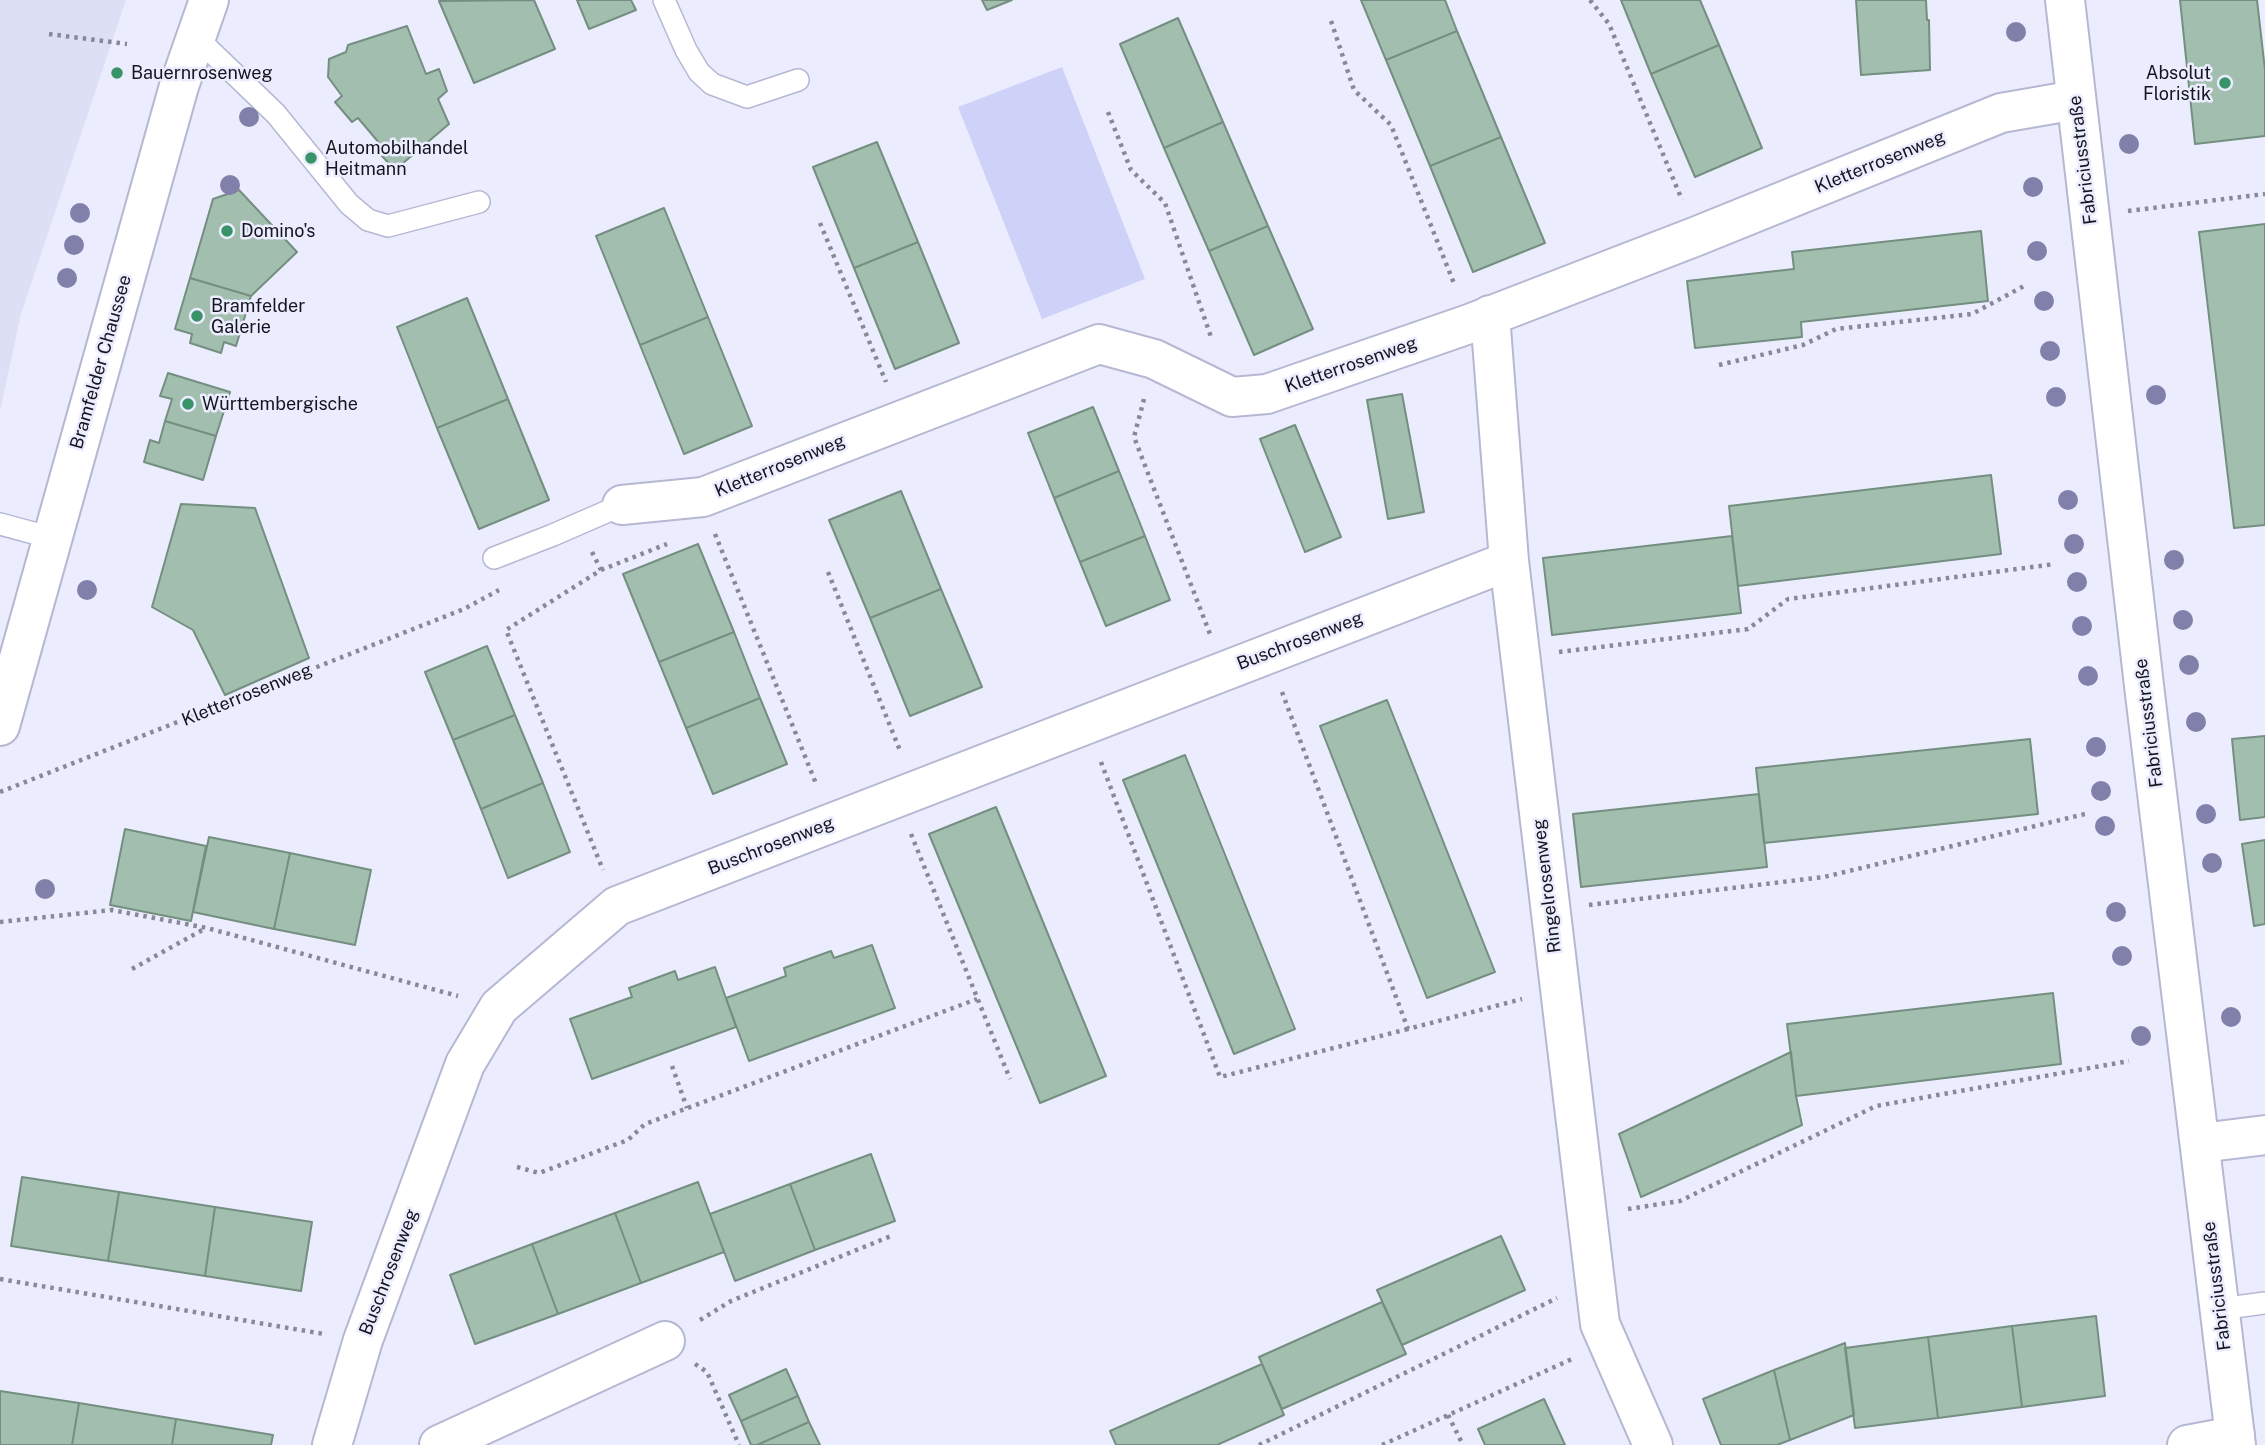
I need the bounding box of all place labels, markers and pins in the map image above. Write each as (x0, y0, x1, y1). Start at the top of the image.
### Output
place label: Bauernrosenweg (131, 62, 273, 84)
place label: Absolut Floristik (2143, 62, 2211, 104)
marker: Bauernrosenweg (109, 65, 125, 81)
marker: Absolut Floristik (2217, 75, 2233, 91)
place label: Automobilhandel Heitmann (325, 137, 469, 180)
marker: Automobilhandel Heitmann (303, 150, 319, 166)
place label: Domino's (241, 220, 315, 242)
marker: Domino's (219, 223, 235, 239)
place label: Bramfelder Galerie (211, 295, 305, 338)
marker: Bramfelder Galerie (189, 308, 205, 324)
place label: Württembergische (202, 393, 358, 415)
marker: Württembergische (180, 396, 196, 412)

